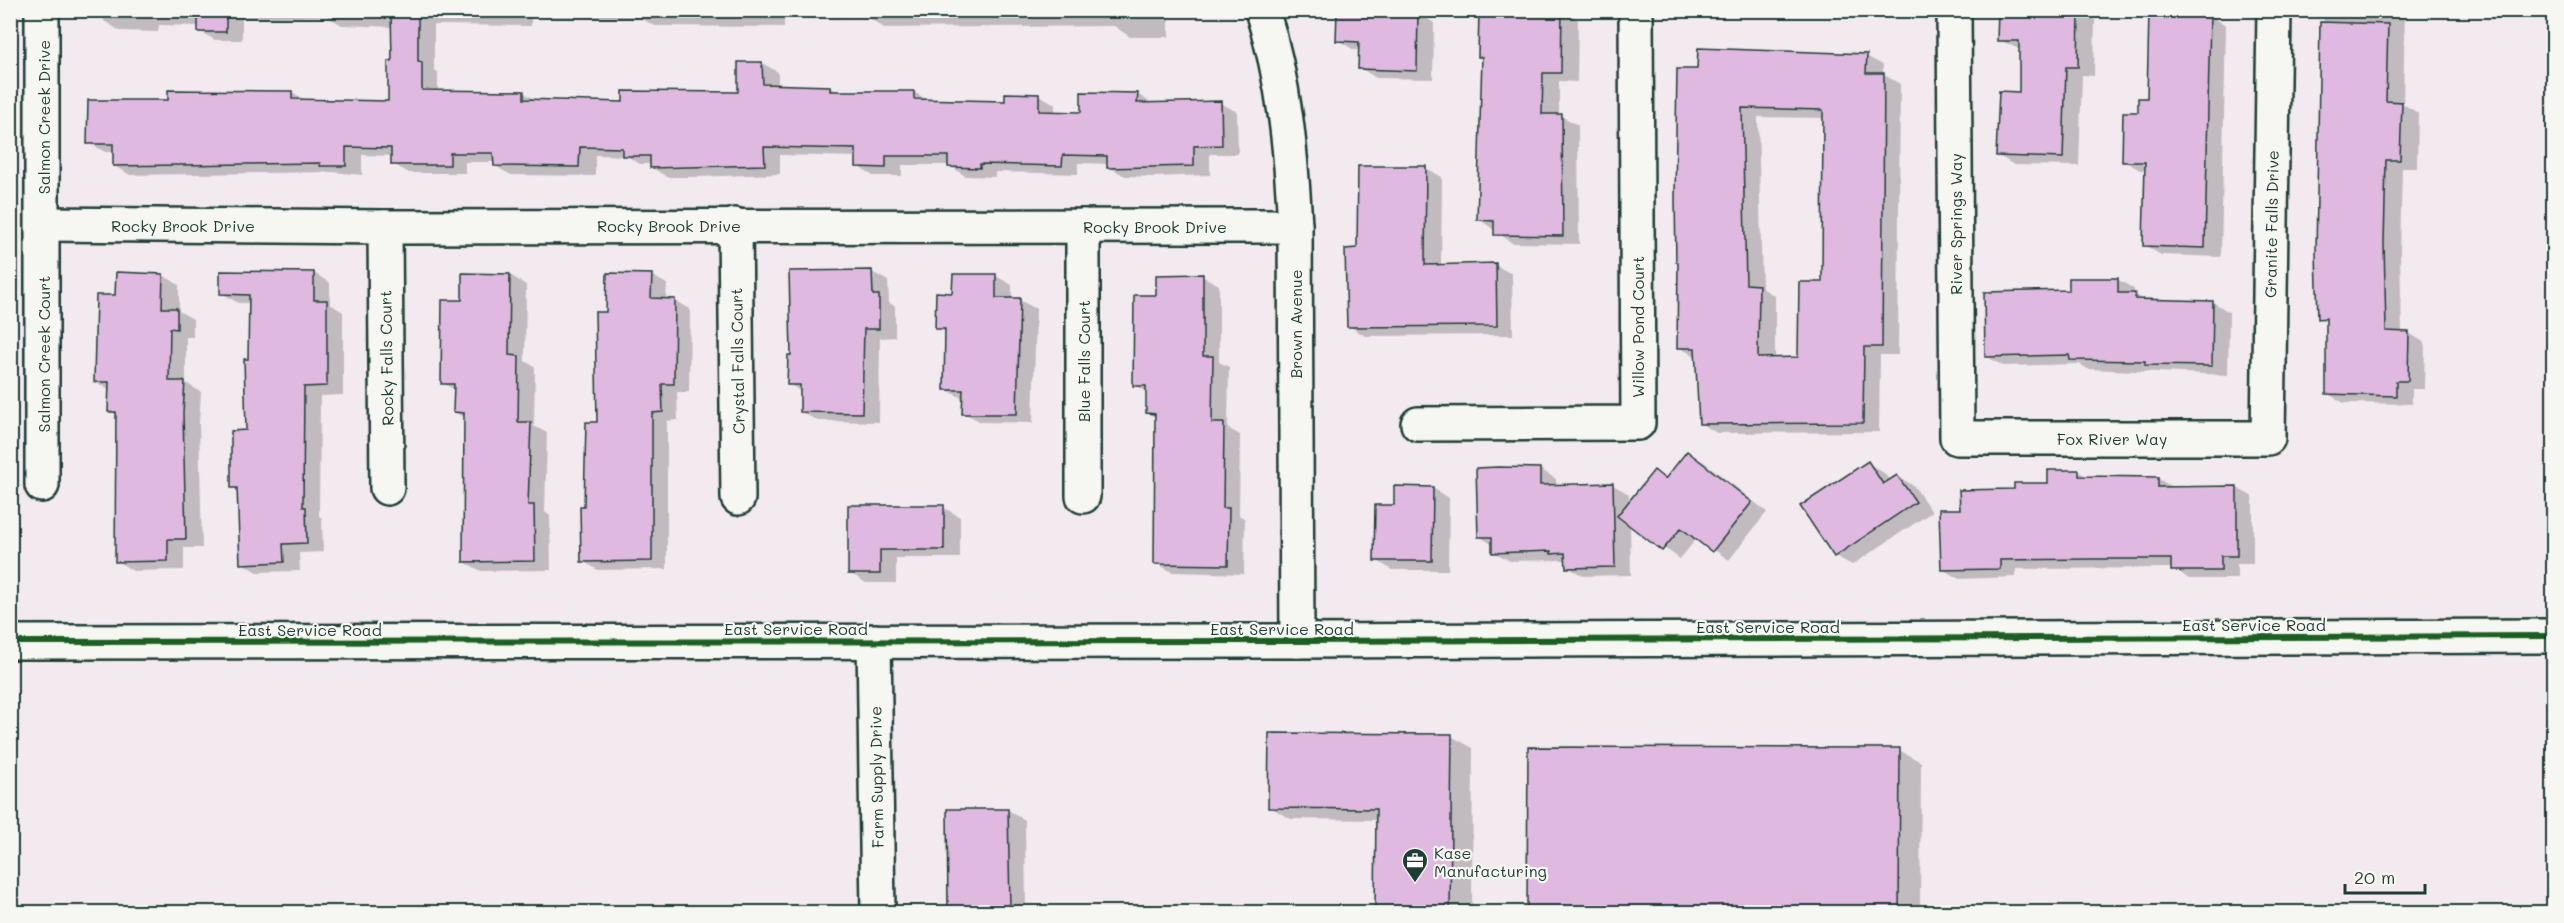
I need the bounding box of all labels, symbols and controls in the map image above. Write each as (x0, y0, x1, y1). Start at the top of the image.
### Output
street label: Salmon Creek Drive (33, 40, 54, 194)
street label: Granite Falls Drive (2259, 150, 2283, 298)
street label: River Springs Way (1945, 153, 1966, 295)
street label: Rocky Brook Drive (111, 215, 255, 236)
street label: Rocky Brook Drive (597, 215, 741, 236)
street label: Rocky Brook Drive (1083, 216, 1227, 237)
street label: Willow Pond Court (1627, 256, 1648, 398)
street label: Brown Avenue (1285, 269, 1306, 379)
street label: Salmon Creek Court (33, 276, 54, 432)
street label: Crystal Falls Court (725, 288, 749, 434)
street label: Rocky Falls Court (374, 290, 398, 426)
street label: Blue Falls Court (1073, 300, 1094, 422)
street label: Fox River Way (2057, 428, 2167, 449)
street label: East Service Road (2182, 614, 2326, 635)
street label: East Service Road (1696, 616, 1840, 637)
street label: East Service Road (724, 618, 868, 639)
street label: East Service Road (1210, 618, 1354, 639)
street label: East Service Road (238, 619, 382, 640)
street label: Farm Supply Drive (864, 706, 888, 848)
place label: Kase Manufacturing (1434, 842, 1547, 881)
office icon: Kase Manufacturing (1400, 846, 1430, 884)
scale bar (2345, 857, 2424, 895)
text: 20 m (2354, 865, 2395, 889)

